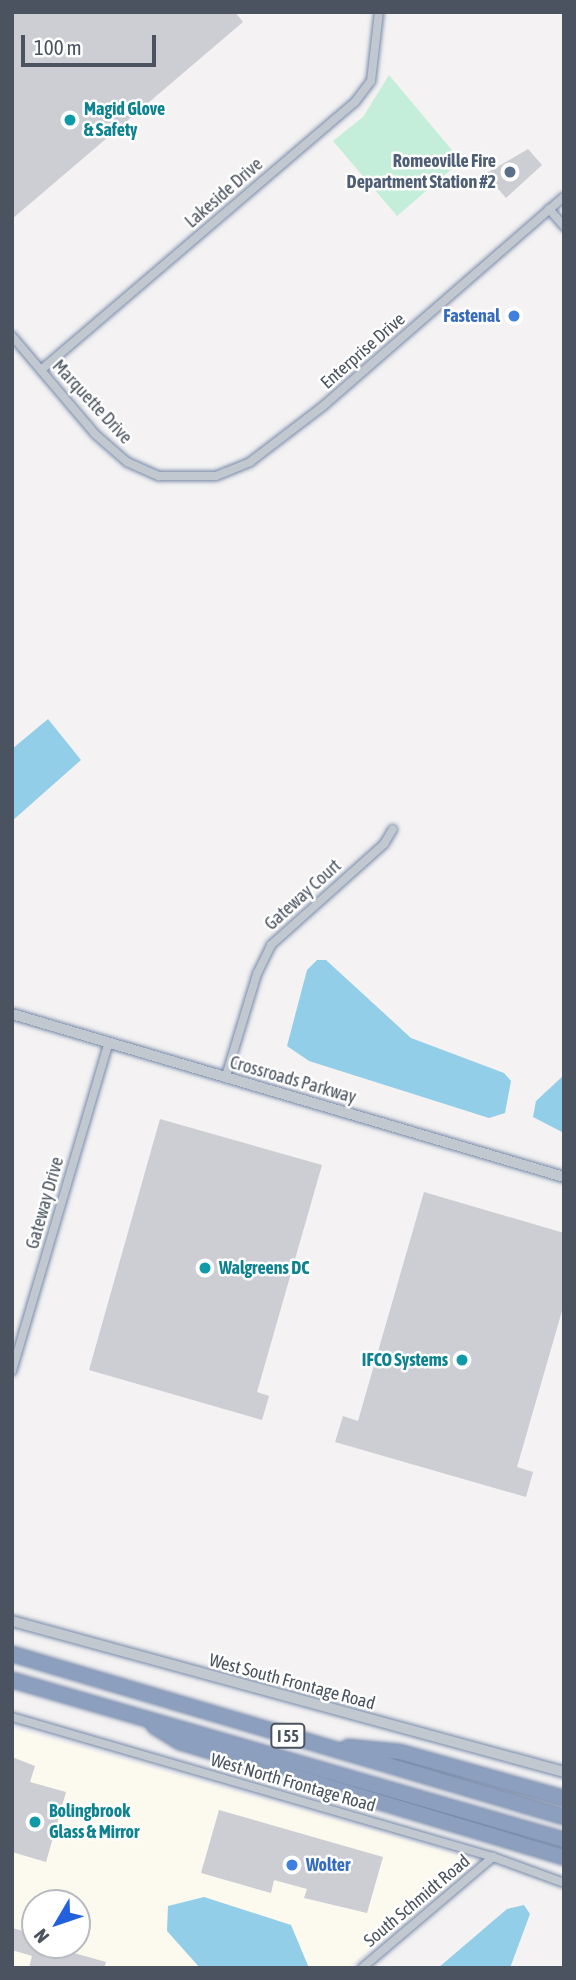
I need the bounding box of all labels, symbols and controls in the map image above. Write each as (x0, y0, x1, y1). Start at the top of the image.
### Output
scale bar (24, 21, 159, 65)
text: 100 m (34, 35, 82, 59)
place label: Magid Glove & Safety (84, 99, 165, 142)
marker: Magid Glove & Safety (62, 112, 78, 128)
place label: Romeoville Fire Department Station #2 (347, 151, 496, 194)
street label: Lakeside Drive (181, 153, 267, 233)
marker: Romeoville Fire Department Station #2 (502, 164, 518, 180)
place label: Fastenal (443, 305, 500, 327)
street label: Enterprise Drive (316, 308, 410, 394)
marker: Fastenal (506, 308, 522, 324)
street label: Marquette Drive (48, 356, 136, 448)
street label: Gateway Court (260, 855, 346, 935)
street label: Crossroads Parkway (227, 1052, 359, 1108)
street label: Gateway Drive (22, 1155, 68, 1251)
place label: Walgreens DC (219, 1257, 309, 1279)
marker: Walgreens DC (197, 1260, 213, 1276)
place label: IFCO Systems (362, 1349, 448, 1371)
marker: IFCO Systems (454, 1352, 470, 1368)
street label: West South Frontage Road (207, 1649, 377, 1715)
road number: I 55 (269, 1724, 307, 1748)
street label: West North Frontage Road (208, 1749, 378, 1817)
place label: Bolingbrook Glass & Mirror (49, 1801, 139, 1843)
marker: Bolingbrook Glass & Mirror (27, 1814, 43, 1830)
street label: South Schmidt Road (360, 1850, 474, 1952)
place label: Wolter (306, 1854, 350, 1876)
marker: Wolter (284, 1857, 300, 1873)
north arrow (21, 1889, 91, 1959)
text: N (29, 1925, 53, 1947)

